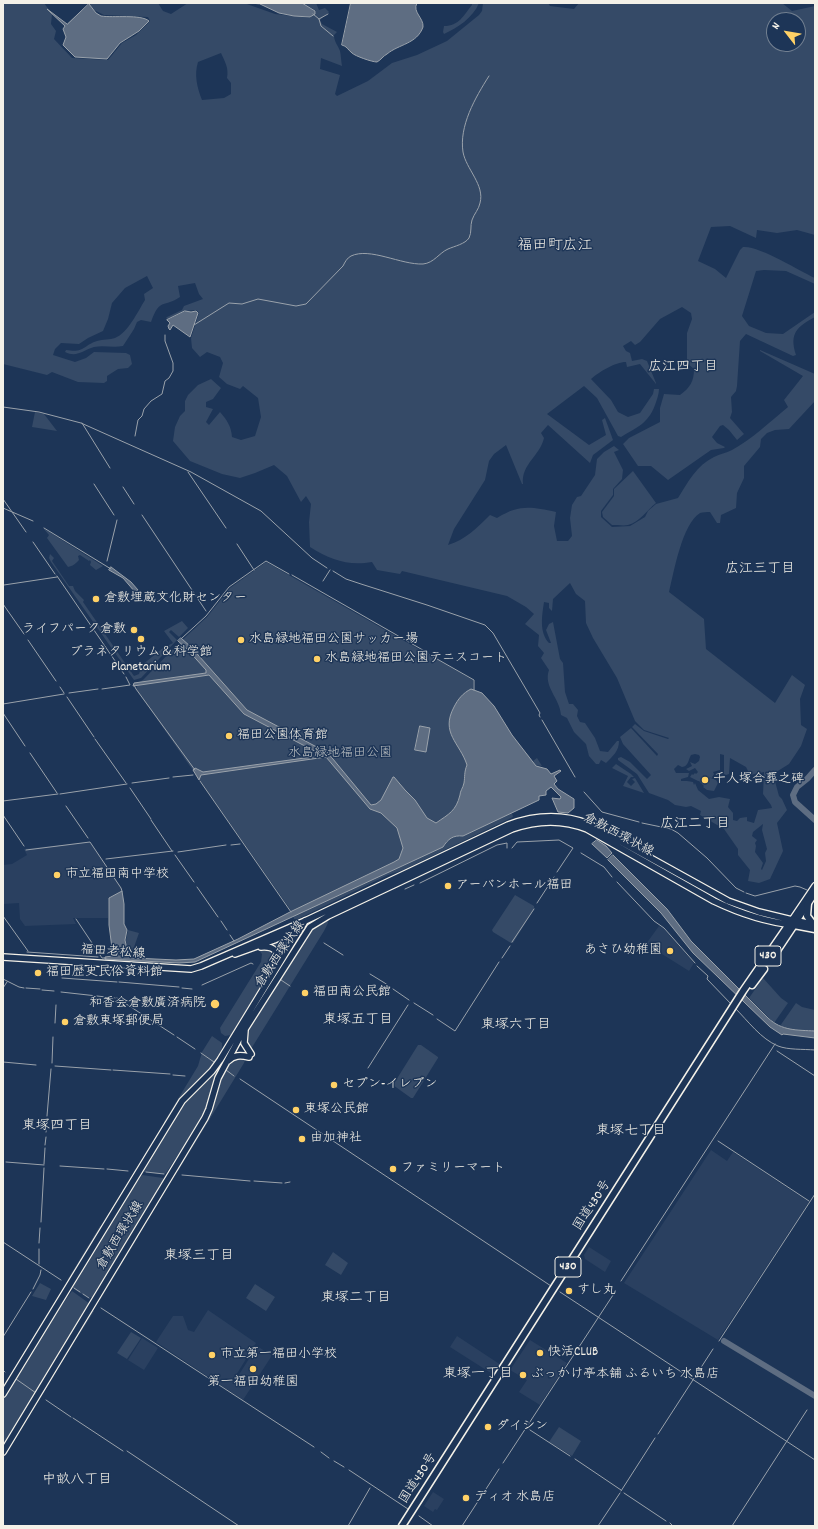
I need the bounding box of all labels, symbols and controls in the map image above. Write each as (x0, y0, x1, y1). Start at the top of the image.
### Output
north arrow (766, 12, 806, 52)
text: N (768, 20, 785, 33)
district label: 福田町広江 (518, 238, 592, 256)
district label: 広江四丁目 (648, 360, 718, 376)
district label: 広江三丁目 (725, 562, 795, 578)
place label: 倉敷埋蔵文化財センター (104, 591, 247, 607)
marker: 倉敷埋蔵文化財センター (91, 594, 101, 604)
place label: ライフパーク倉敷 (22, 622, 126, 638)
marker: ライフパーク倉敷 (129, 625, 139, 635)
place label: 水島緑地福田公園サッカー場 (249, 632, 418, 648)
marker: プラネタリウム＆科学館 Planetarium (136, 634, 146, 644)
marker: 水島緑地福田公園サッカー場 (236, 635, 246, 645)
place label: プラネタリウム＆科学館 Planetarium (70, 645, 212, 676)
place label: 水島緑地福田公園テニスコート (325, 651, 507, 667)
marker: 水島緑地福田公園テニスコート (312, 654, 322, 664)
place label: 福田公園体育館 (237, 728, 328, 744)
marker: 福田公園体育館 (224, 731, 234, 741)
park label: 水島緑地福田公園 (288, 746, 392, 762)
place label: 千人塚合葬之碑 (713, 772, 804, 788)
marker: 千人塚合葬之碑 (700, 775, 710, 785)
street label: 倉敷西環状線 (580, 811, 656, 861)
district label: 広江二丁目 (660, 817, 730, 833)
place label: 市立福田南中学校 (65, 867, 169, 883)
marker: 市立福田南中学校 (52, 870, 62, 880)
place label: アーバンホール福田 (456, 878, 572, 894)
marker: アーバンホール福田 (443, 881, 453, 891)
street label: 倉敷西環状線 (253, 918, 309, 992)
street label: 福田老松線 (80, 943, 146, 963)
place label: あさひ幼稚園 (584, 943, 662, 959)
marker: あさひ幼稚園 (665, 946, 675, 956)
road number: 430 (755, 946, 781, 966)
place label: 福田歴史民俗資料館 (46, 965, 163, 981)
marker: 福田歴史民俗資料館 (33, 968, 43, 978)
place label: 福田南公民館 (313, 985, 391, 1001)
marker: 福田南公民館 (300, 988, 310, 998)
place label: 和香会倉敷廣済病院 (89, 996, 206, 1012)
marker: 和香会倉敷廣済病院 (209, 998, 221, 1010)
district label: 東塚五丁目 (323, 1013, 393, 1029)
place label: 倉敷東塚郵便局 (73, 1014, 164, 1030)
marker: 倉敷東塚郵便局 (60, 1017, 70, 1027)
district label: 東塚六丁目 (481, 1018, 551, 1034)
place label: セブン-イレブン (342, 1077, 437, 1093)
marker: セブン-イレブン (329, 1080, 339, 1090)
place label: 東塚公民館 (304, 1102, 369, 1118)
marker: 東塚公民館 (291, 1105, 301, 1115)
district label: 東塚四丁目 (22, 1119, 92, 1135)
district label: 東塚七丁目 (596, 1124, 666, 1140)
place label: 由加神社 (310, 1131, 362, 1147)
marker: 由加神社 (297, 1134, 307, 1144)
place label: ファミリーマート (401, 1161, 505, 1177)
marker: ファミリーマート (388, 1164, 398, 1174)
street label: 国道430号 (571, 1178, 615, 1234)
street label: 倉敷西環状線 (94, 1199, 148, 1273)
district label: 東塚三丁目 (164, 1249, 234, 1265)
road number: 430 (555, 1257, 581, 1277)
place label: すし丸 (577, 1283, 616, 1299)
marker: すし丸 (564, 1286, 574, 1296)
district label: 東塚二丁目 (321, 1291, 391, 1307)
place label: 快活CLUB (548, 1345, 598, 1361)
place label: 市立第一福田小学校 (220, 1347, 337, 1363)
marker: 快活CLUB (535, 1348, 545, 1358)
marker: 市立第一福田小学校 (207, 1350, 217, 1360)
marker: 第一福田幼稚園 (248, 1364, 258, 1374)
district label: 東塚一丁目 (443, 1367, 513, 1383)
place label: ぶっかけ亭本舗 ふるいち 水島店 (531, 1367, 719, 1383)
marker: ぶっかけ亭本舗 ふるいち 水島店 (518, 1370, 528, 1380)
place label: 第一福田幼稚園 (208, 1375, 298, 1391)
place label: ダイシン (496, 1419, 548, 1435)
marker: ダイシン (483, 1422, 493, 1432)
street label: 国道430号 (397, 1451, 441, 1507)
district label: 中畝八丁目 (42, 1473, 112, 1489)
place label: ディオ 水島店 (474, 1490, 555, 1506)
marker: ディオ 水島店 (461, 1493, 471, 1503)

